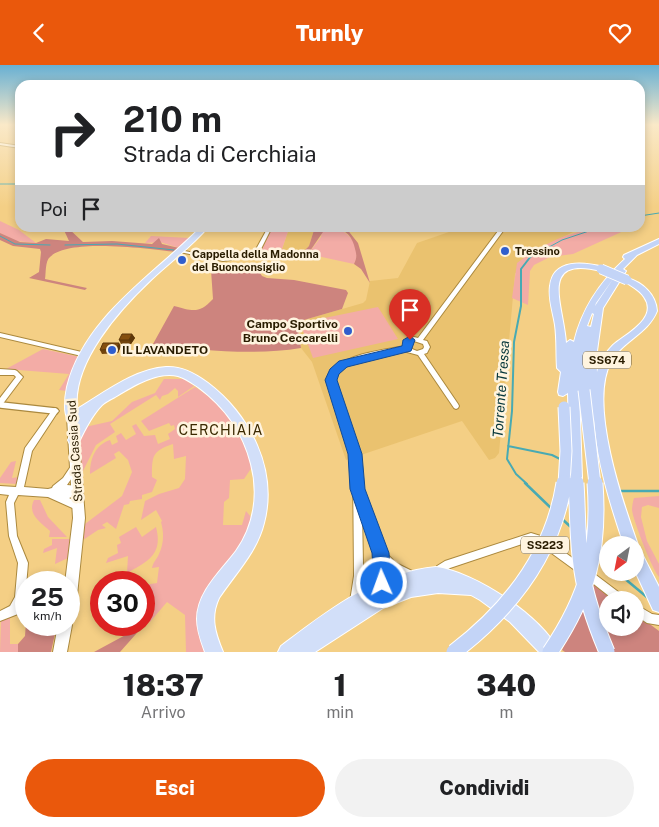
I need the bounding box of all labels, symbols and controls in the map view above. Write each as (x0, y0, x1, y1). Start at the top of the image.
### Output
icon: back (25, 19, 53, 47)
icon: heart (606, 19, 634, 47)
text: Turnly (296, 20, 363, 46)
text: 210 m (123, 99, 222, 140)
icon: right (40, 100, 105, 165)
text: Strada di Cerchiaia (123, 141, 316, 167)
icon: arrive (77, 195, 105, 223)
text: Poi (40, 198, 67, 220)
marker: Tressino (499, 245, 511, 257)
place label: Tressino (515, 245, 560, 257)
place label: Cappella della Madonna del Buonconsiglio (192, 248, 319, 273)
marker: Cappella della Madonna del Buonconsiglio (176, 254, 188, 266)
pin (389, 289, 431, 340)
icon: arrive (396, 296, 424, 324)
place label: Campo Sportivo Bruno Ceccarelli (243, 317, 338, 345)
marker: Campo Sportivo Bruno Ceccarelli (342, 325, 354, 337)
water label: Torrente Tressa (490, 340, 512, 438)
place label: IL LAVANDETO (122, 343, 208, 357)
marker: IL LAVANDETO (106, 344, 118, 356)
road number: SS674 (583, 351, 631, 369)
street label: Strada Cassia Sud (64, 400, 86, 502)
district label: CERCHIAIA (179, 422, 263, 438)
north arrow (599, 536, 644, 581)
map controls (599, 536, 644, 636)
road number: SS223 (521, 537, 569, 553)
position arrow (355, 556, 407, 608)
speed limit sign: 30 (90, 571, 155, 636)
text: 25 (31, 582, 64, 612)
button: sound (599, 591, 644, 636)
text: km/h (33, 609, 62, 623)
text: 18:37 (123, 667, 204, 703)
text: 1 (334, 667, 347, 703)
text: 340 (476, 667, 536, 703)
text: Arrivo (141, 703, 186, 722)
text: min (327, 703, 354, 722)
text: m (499, 703, 513, 722)
button: Esci (25, 759, 325, 817)
button: Condividi (335, 759, 634, 817)

